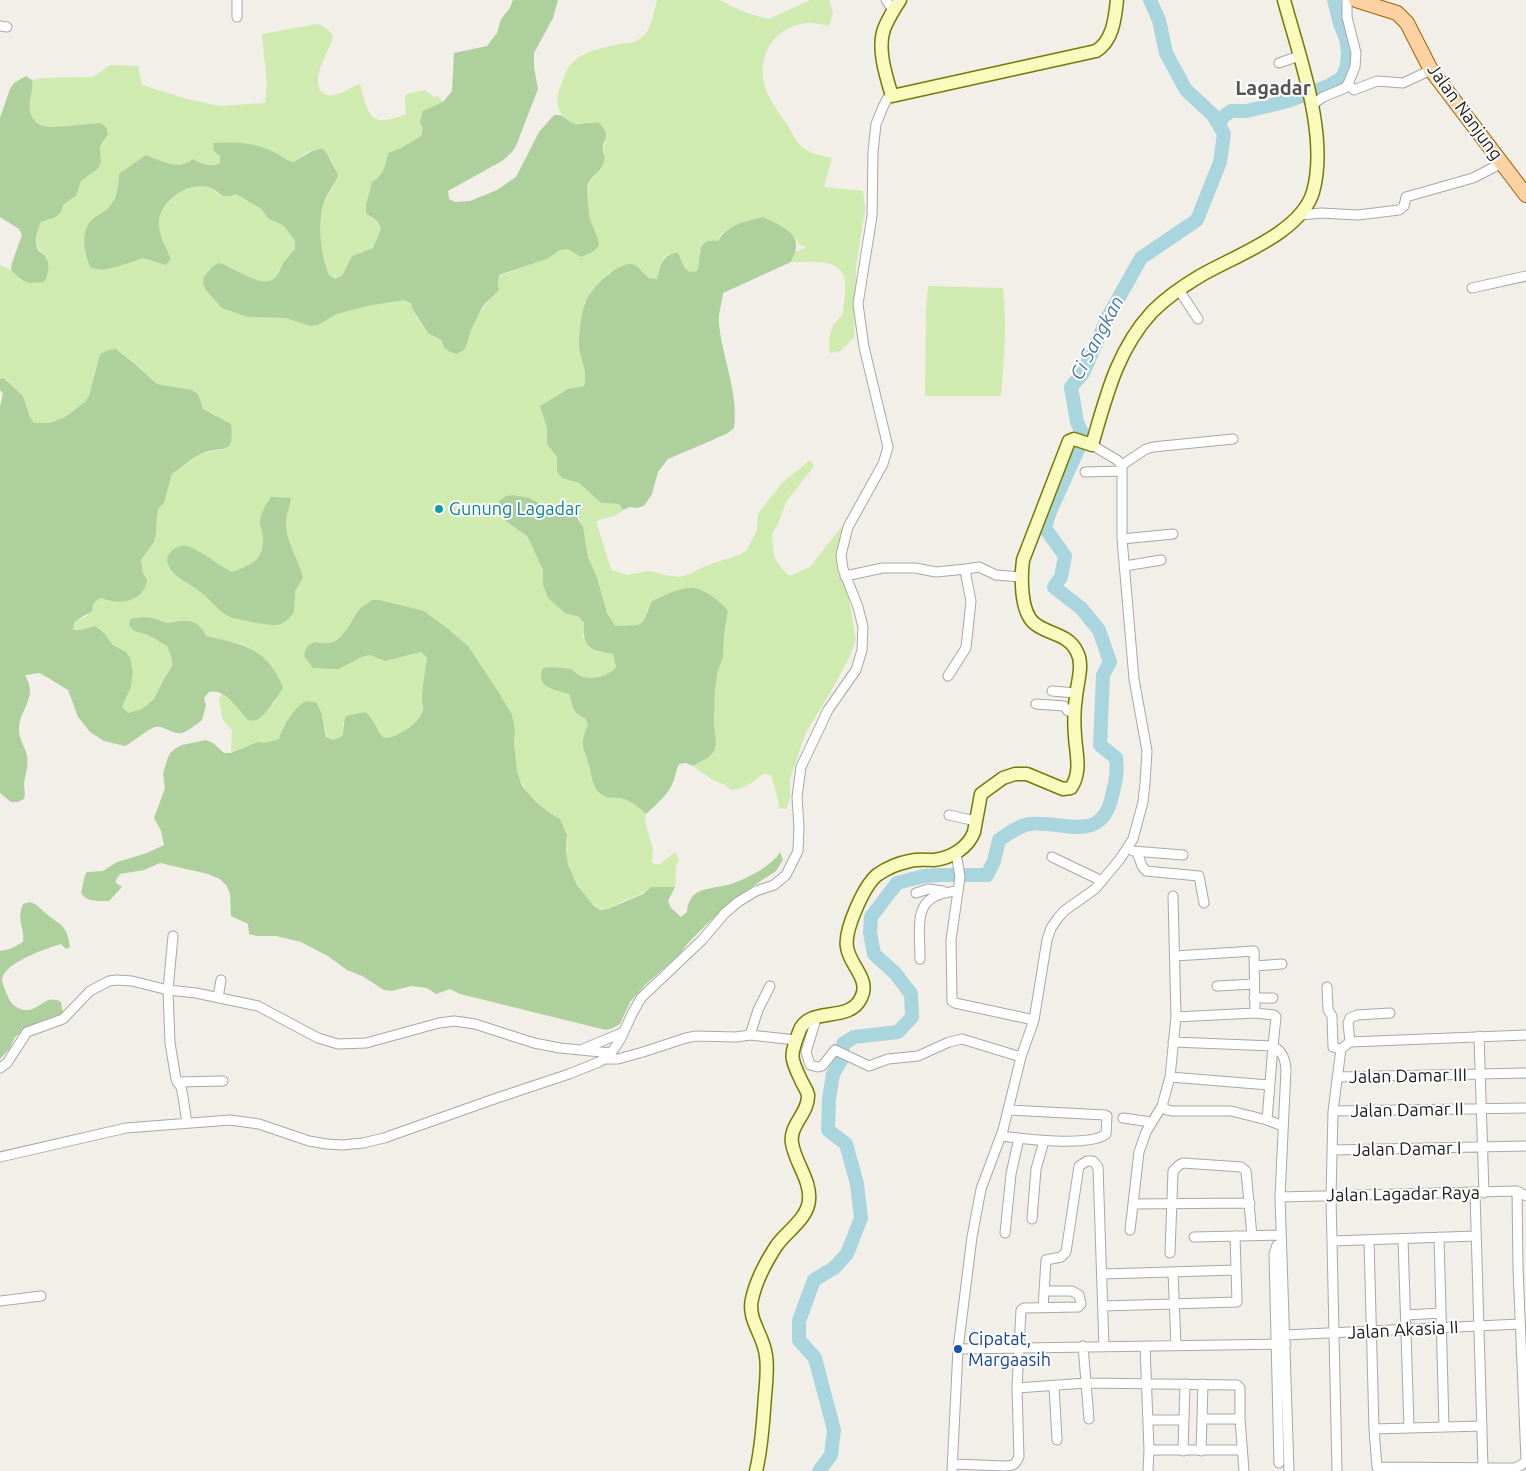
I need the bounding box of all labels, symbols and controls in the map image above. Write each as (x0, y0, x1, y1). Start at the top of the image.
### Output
street label: Jalan Nanjung (1423, 59, 1507, 165)
district label: Lagadar (1235, 76, 1311, 100)
water label: Ci Sangkan (1065, 292, 1129, 384)
place label: Gunung Lagadar (449, 498, 581, 520)
marker: Gunung Lagadar (433, 503, 445, 515)
street label: Jalan Damar III (1349, 1064, 1467, 1088)
street label: Jalan Damar II (1350, 1098, 1464, 1122)
street label: Jalan Damar I (1352, 1137, 1462, 1161)
street label: Jalan Lagadar Raya (1326, 1182, 1480, 1206)
street label: Jalan Akasia II (1347, 1316, 1459, 1344)
place label: Cipatat, Margaasih (968, 1328, 1051, 1370)
marker: Cipatat, Margaasih (952, 1343, 964, 1355)

